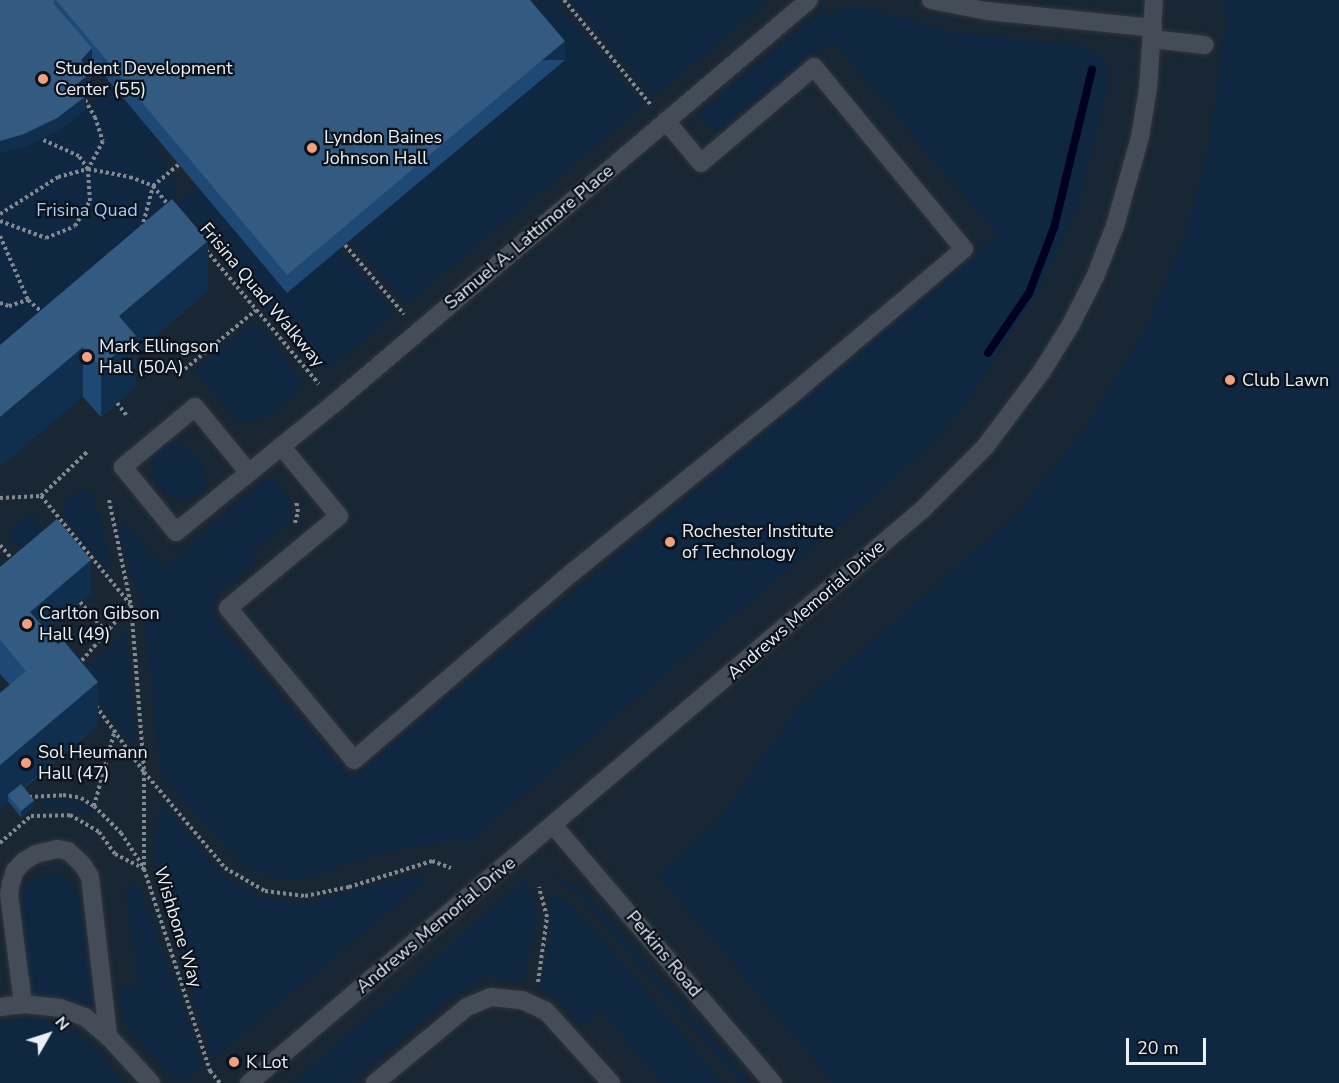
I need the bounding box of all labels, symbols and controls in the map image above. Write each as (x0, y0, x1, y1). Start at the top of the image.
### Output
place label: Student Development Center (55) (55, 58, 232, 100)
marker: Student Development Center (55) (36, 72, 50, 86)
place label: Lyndon Baines Johnson Hall (324, 127, 442, 170)
marker: Lyndon Baines Johnson Hall (305, 141, 319, 155)
street label: Samuel A. Lattimore Place (440, 160, 618, 314)
park label: Frisina Quad (36, 199, 138, 221)
street label: Frisina Quad Walkway (195, 218, 329, 372)
place label: Mark Ellingson Hall (50A) (99, 336, 219, 378)
marker: Mark Ellingson Hall (50A) (80, 350, 94, 364)
place label: Club Lawn (1242, 369, 1329, 391)
marker: Club Lawn (1223, 373, 1237, 387)
place label: Rochester Institute of Technology (682, 521, 833, 564)
marker: Rochester Institute of Technology (663, 535, 677, 549)
street label: Andrews Memorial Drive (723, 536, 889, 684)
place label: Carlton Gibson Hall (49) (39, 603, 160, 646)
marker: Carlton Gibson Hall (49) (20, 617, 34, 631)
place label: Sol Heumann Hall (47) (38, 742, 148, 784)
marker: Sol Heumann Hall (47) (19, 756, 33, 770)
street label: Andrews Memorial Drive (352, 852, 520, 998)
street label: Wishbone Way (149, 864, 207, 990)
street label: Perkins Road (622, 907, 706, 1001)
north arrow (18, 1005, 78, 1065)
text: N (50, 1012, 74, 1035)
scale bar (1129, 1026, 1208, 1064)
text: 20 m (1137, 1036, 1179, 1060)
place label: K Lot (246, 1051, 288, 1073)
marker: K Lot (227, 1055, 241, 1069)

